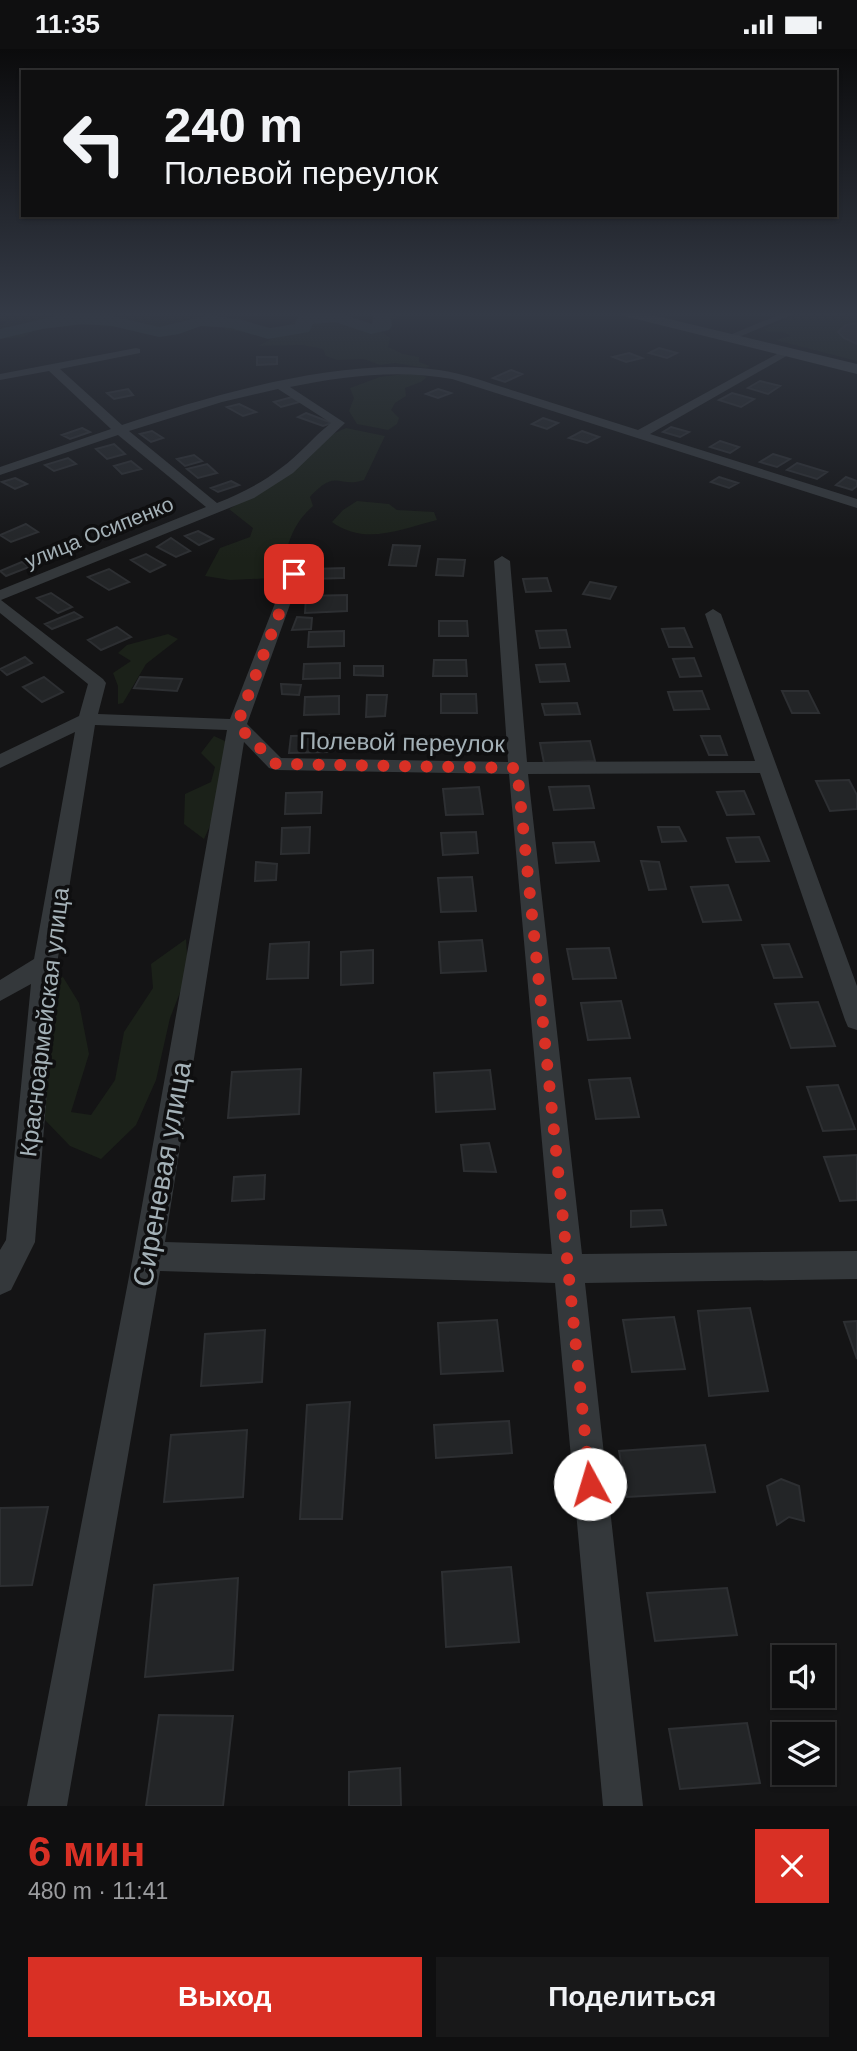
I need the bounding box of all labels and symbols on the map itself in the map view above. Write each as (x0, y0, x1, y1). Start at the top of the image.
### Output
street label: улица Осипенко (21, 492, 177, 572)
pin (264, 544, 324, 604)
street label: Полевой переулок (299, 727, 506, 757)
street label: Красноармейская улица (14, 885, 74, 1158)
street label: Сиреневая улица (127, 1059, 197, 1289)
position arrow (553, 1447, 627, 1521)

